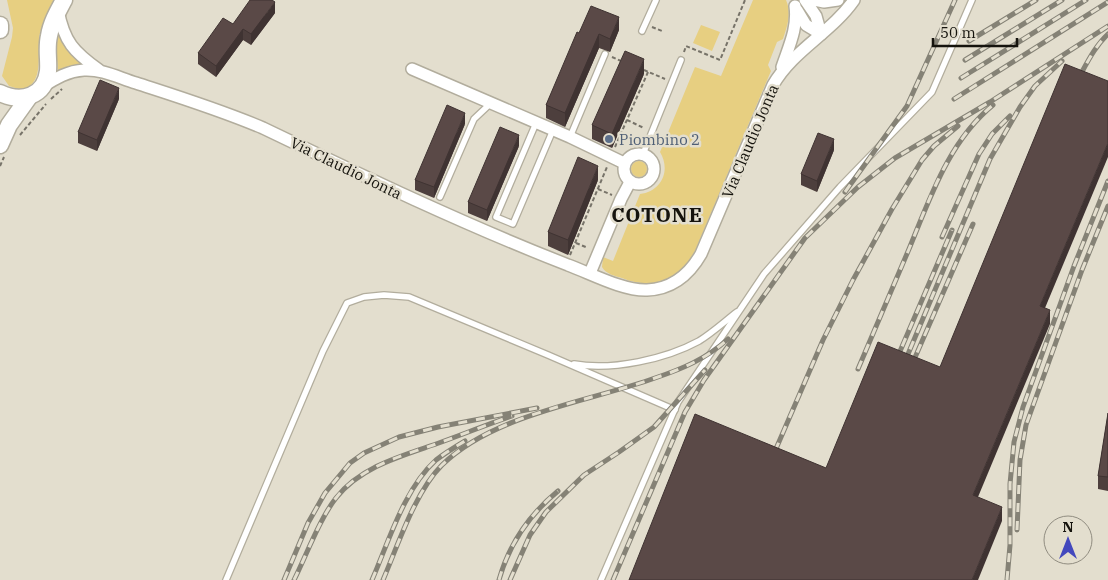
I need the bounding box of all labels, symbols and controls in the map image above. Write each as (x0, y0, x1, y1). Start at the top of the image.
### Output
scale bar (933, 15, 1017, 47)
text: 50 m (940, 23, 976, 42)
street label: Via Claudio Jonta (717, 81, 783, 201)
place label: Piombino 2 (619, 130, 700, 149)
street label: Via Claudio Jonta (287, 133, 405, 203)
marker: Piombino 2 (603, 133, 615, 145)
district label: COTONE (611, 201, 703, 228)
north arrow (1043, 515, 1093, 565)
text: N (1062, 518, 1074, 536)

